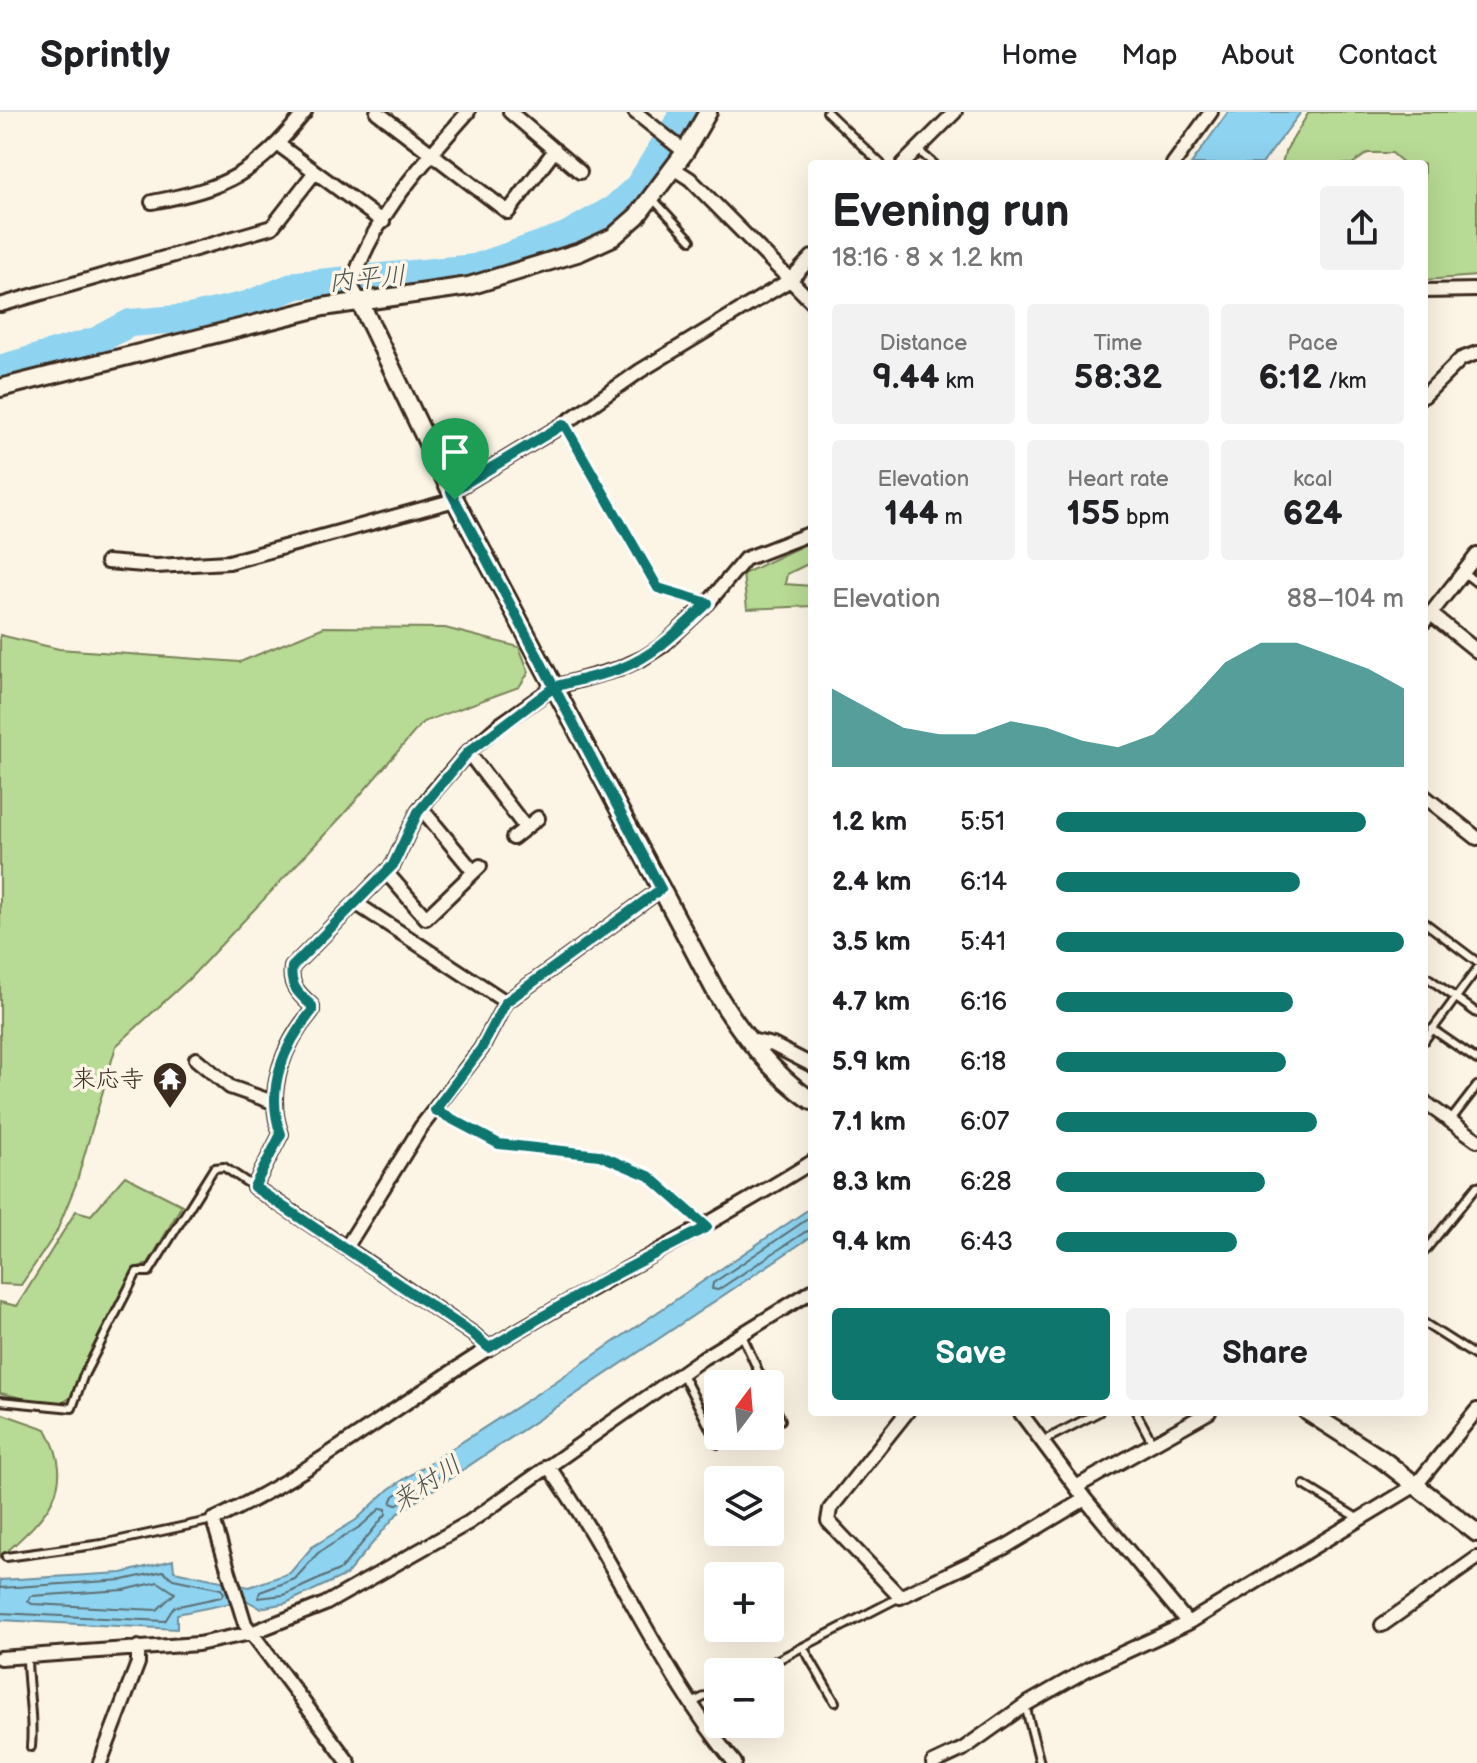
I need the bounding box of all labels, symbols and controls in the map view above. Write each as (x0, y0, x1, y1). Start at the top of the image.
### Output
text: Sprintly (40, 33, 170, 78)
text: Home (1001, 39, 1077, 72)
text: Map (1121, 39, 1178, 72)
text: About (1222, 39, 1294, 72)
text: Contact (1338, 39, 1437, 72)
text: Evening run (832, 186, 1069, 239)
button: share (1320, 186, 1404, 270)
text: 18:16 · 8 × 1.2 km (832, 243, 1024, 274)
water label: 内平川 (327, 261, 407, 298)
text: Distance (879, 330, 967, 357)
text: Time (1094, 330, 1142, 357)
text: Pace (1288, 330, 1338, 357)
text: 9.44 (872, 357, 940, 398)
text: 58:32 (1074, 357, 1162, 398)
text: 6:12 (1259, 357, 1322, 398)
text: km (940, 368, 975, 395)
text: /km (1322, 368, 1367, 395)
pin (421, 418, 489, 500)
icon: arrive (433, 430, 477, 474)
text: Elevation (877, 466, 969, 493)
text: Heart rate (1067, 466, 1169, 493)
text: kcal (1293, 466, 1332, 493)
text: 144 (884, 493, 938, 534)
text: 155 (1067, 493, 1120, 534)
text: 624 (1283, 493, 1343, 534)
text: m (938, 504, 963, 531)
text: bpm (1120, 504, 1169, 531)
text: Elevation (832, 584, 940, 615)
text: 88–104 m (1287, 584, 1404, 615)
text: 1.2 km (832, 807, 907, 838)
text: 5:51 (960, 807, 1005, 838)
text: 2.4 km (832, 867, 911, 898)
text: 6:14 (960, 867, 1007, 898)
text: 3.5 km (832, 927, 911, 958)
text: 5:41 (960, 927, 1006, 958)
text: 4.7 km (832, 987, 910, 1018)
text: 6:16 (960, 987, 1007, 1018)
text: 5.9 km (832, 1047, 911, 1078)
text: 6:18 (960, 1047, 1006, 1078)
temple icon: 来応寺 (151, 1060, 189, 1110)
place label: 来応寺 (72, 1065, 144, 1094)
text: 7.1 km (832, 1107, 906, 1138)
text: 6:07 (960, 1107, 1009, 1138)
text: 8.3 km (832, 1167, 911, 1198)
text: 6:28 (960, 1167, 1012, 1198)
text: 9.4 km (832, 1227, 911, 1258)
text: 6:43 (960, 1227, 1013, 1258)
button: Save (832, 1308, 1110, 1400)
button: Share (1126, 1308, 1404, 1400)
north arrow (704, 1370, 784, 1450)
map controls (704, 1370, 784, 1738)
water label: 来村川 (386, 1450, 468, 1519)
button: layers (704, 1466, 784, 1546)
button: + (704, 1562, 784, 1642)
button: − (704, 1658, 784, 1738)

